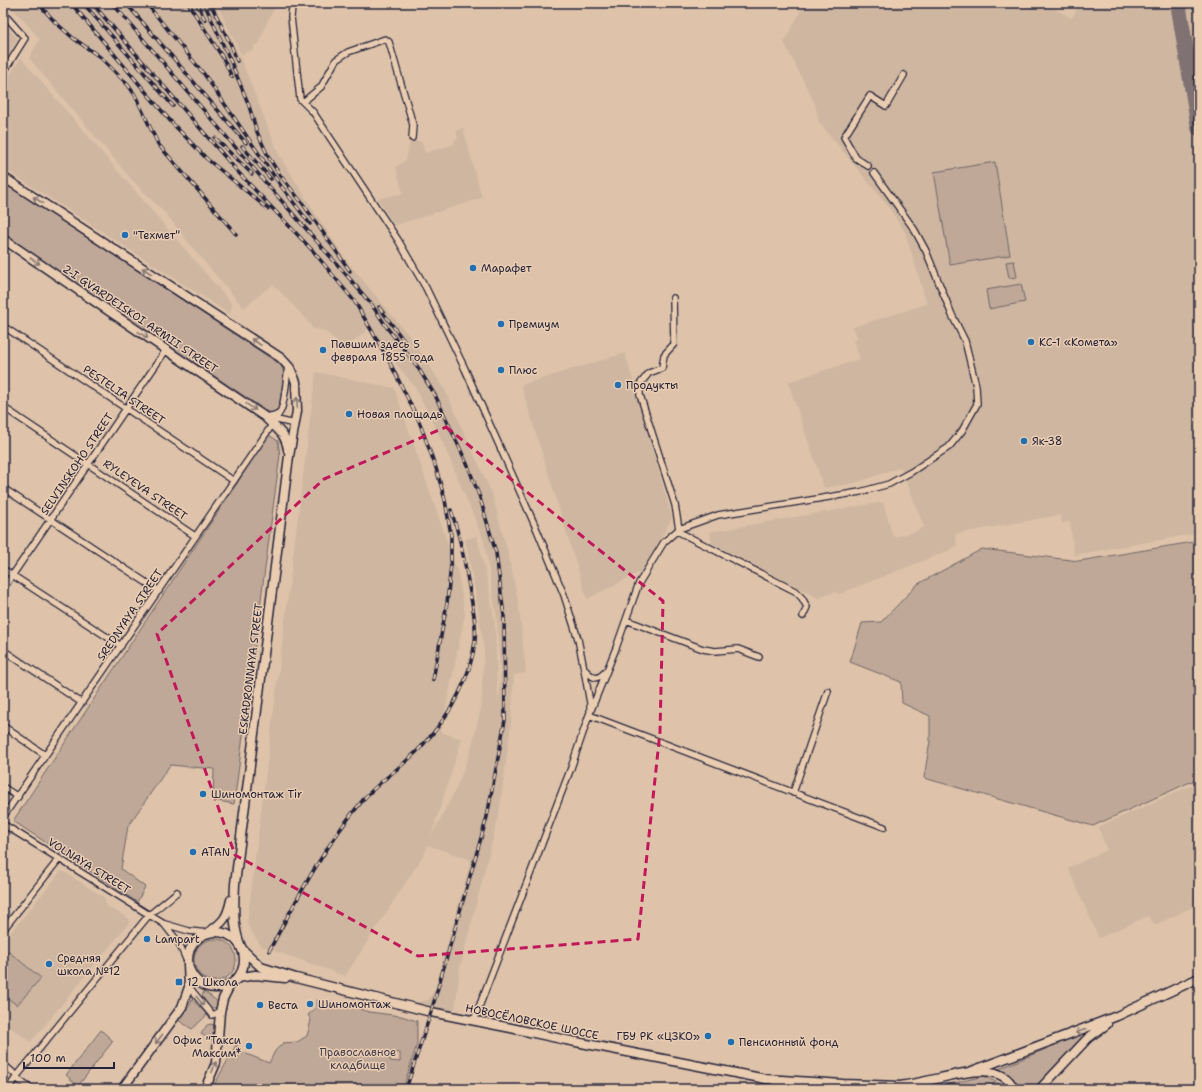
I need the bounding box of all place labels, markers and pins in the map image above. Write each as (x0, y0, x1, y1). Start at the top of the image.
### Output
place label: "Техмет" (133, 228, 180, 243)
marker: "Техмет" (120, 230, 130, 240)
place label: Марафет (481, 261, 532, 276)
marker: Марафет (468, 263, 478, 273)
place label: Премиум (509, 317, 560, 332)
marker: Премиум (496, 319, 506, 329)
place label: КС-1 «Комета» (1039, 335, 1118, 350)
place label: Павшим здесь 5 февраля 1855 года (331, 337, 434, 365)
marker: КС-1 «Комета» (1026, 337, 1036, 347)
marker: Павшим здесь 5 февраля 1855 года (318, 345, 328, 355)
place label: Плюс (509, 363, 538, 378)
marker: Плюс (496, 365, 506, 375)
place label: Продукты (626, 378, 678, 393)
marker: Продукты (613, 380, 623, 390)
place label: Новая площадь (357, 407, 443, 422)
marker: Новая площадь (344, 409, 354, 419)
place label: Як-38 (1032, 434, 1062, 449)
marker: Як-38 (1019, 436, 1029, 446)
place label: Шиномонтаж Tir (211, 787, 302, 802)
marker: Шиномонтаж Tir (198, 789, 208, 799)
place label: ATAN (201, 845, 230, 860)
marker: ATAN (188, 847, 198, 857)
place label: Lampart (155, 932, 200, 947)
marker: Lampart (142, 934, 152, 944)
place label: Средняя школа №12 (57, 951, 121, 979)
marker: Средняя школа №12 (44, 959, 54, 969)
place label: 12 Школа (187, 975, 238, 990)
marker: 12 Школа (174, 977, 184, 987)
place label: Шиномонтаж (318, 997, 391, 1012)
place label: Веста (268, 998, 298, 1013)
marker: Шиномонтаж (305, 999, 315, 1009)
marker: Веста (255, 1000, 265, 1010)
place label: ГБУ РК «ЦЗКО» (616, 1029, 700, 1044)
marker: ГБУ РК «ЦЗКО» (703, 1031, 713, 1041)
place label: Офис "Такси Максим* (173, 1033, 241, 1061)
place label: Пенсионный фонд (739, 1035, 838, 1050)
marker: Пенсионный фонд (726, 1037, 736, 1047)
marker: Офис "Такси Максим* (244, 1041, 254, 1051)

